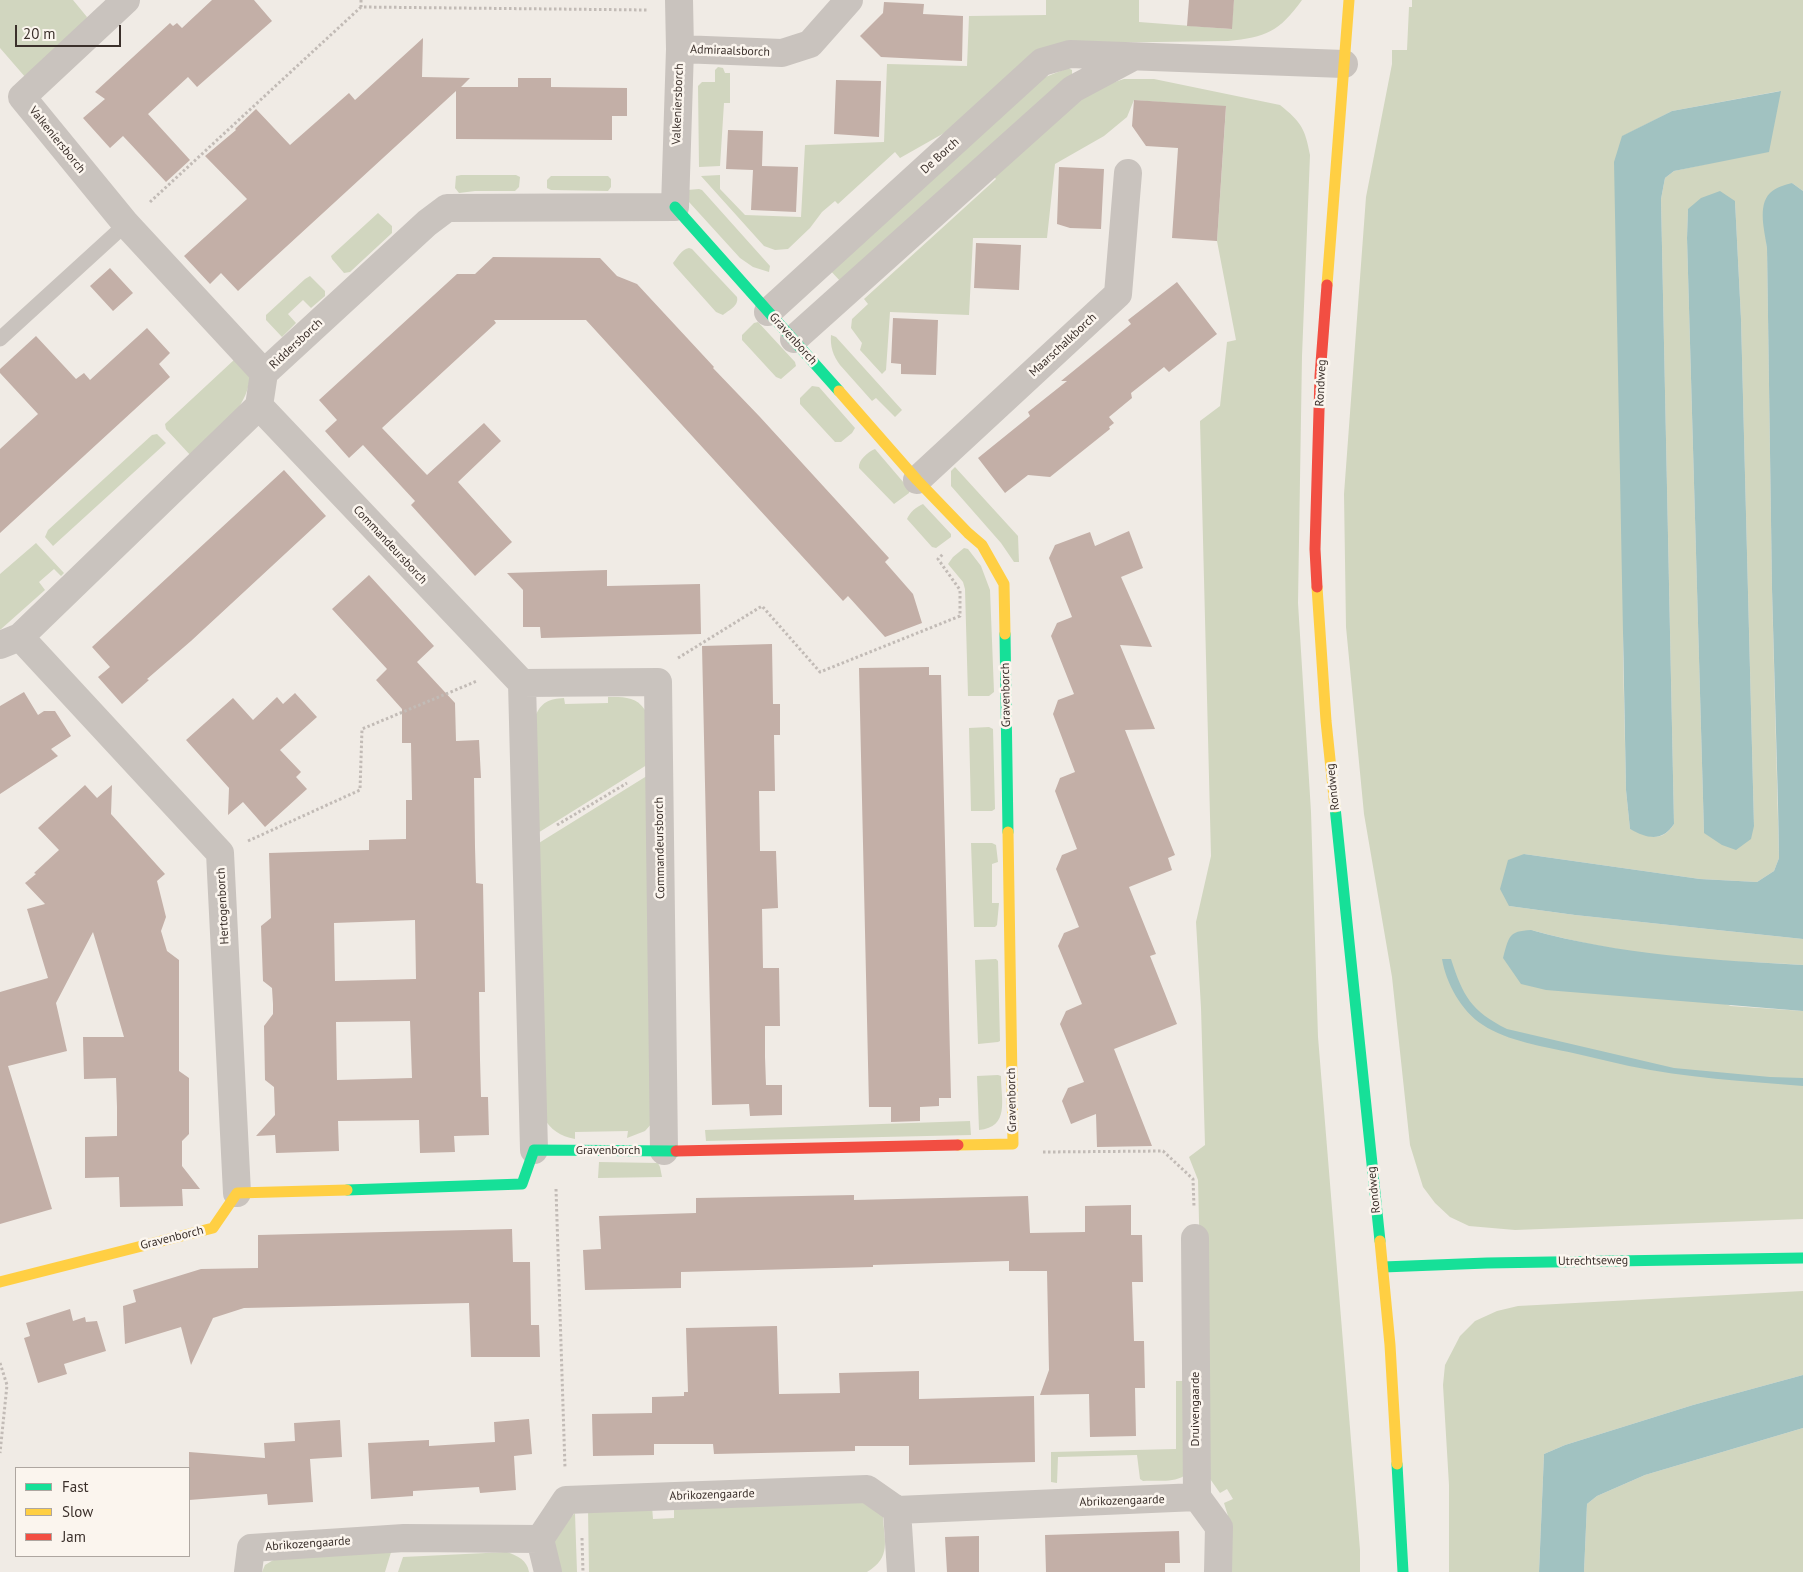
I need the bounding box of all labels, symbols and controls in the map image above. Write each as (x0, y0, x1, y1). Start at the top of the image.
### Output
scale bar (18, 15, 124, 47)
text: 20 m (23, 24, 56, 43)
street label: Admiraalsborch (690, 42, 770, 60)
street label: Valkeniersborch (669, 63, 687, 145)
street label: Valkeniersborch (26, 104, 88, 176)
street label: De Borch (918, 135, 962, 177)
street label: Gravenborch (766, 310, 820, 368)
street label: Maarschalkborch (1026, 310, 1100, 380)
street label: Riddersborch (266, 316, 326, 372)
street label: Rondweg (1313, 359, 1329, 407)
street label: Commandeursborch (350, 503, 430, 587)
street label: Gravenborch (998, 663, 1014, 727)
street label: Rondweg (1323, 763, 1343, 811)
street label: Commandeursborch (652, 797, 668, 899)
street label: Hertogenborch (214, 867, 232, 945)
street label: Gravenborch (1004, 1068, 1020, 1132)
street label: Gravenborch (576, 1144, 640, 1158)
street label: Rondweg (1364, 1166, 1384, 1214)
street label: Gravenborch (139, 1223, 205, 1253)
street label: Utrechtseweg (1558, 1253, 1628, 1269)
street label: Druivengaarde (1189, 1372, 1203, 1446)
legend (15, 1467, 190, 1557)
text: Fast (62, 1477, 89, 1496)
street label: Abrikozengaarde (669, 1486, 755, 1504)
street label: Abrikozengaarde (1079, 1492, 1165, 1510)
text: Slow (62, 1502, 93, 1521)
text: Jam (62, 1527, 86, 1546)
street label: Abrikozengaarde (265, 1534, 351, 1554)

